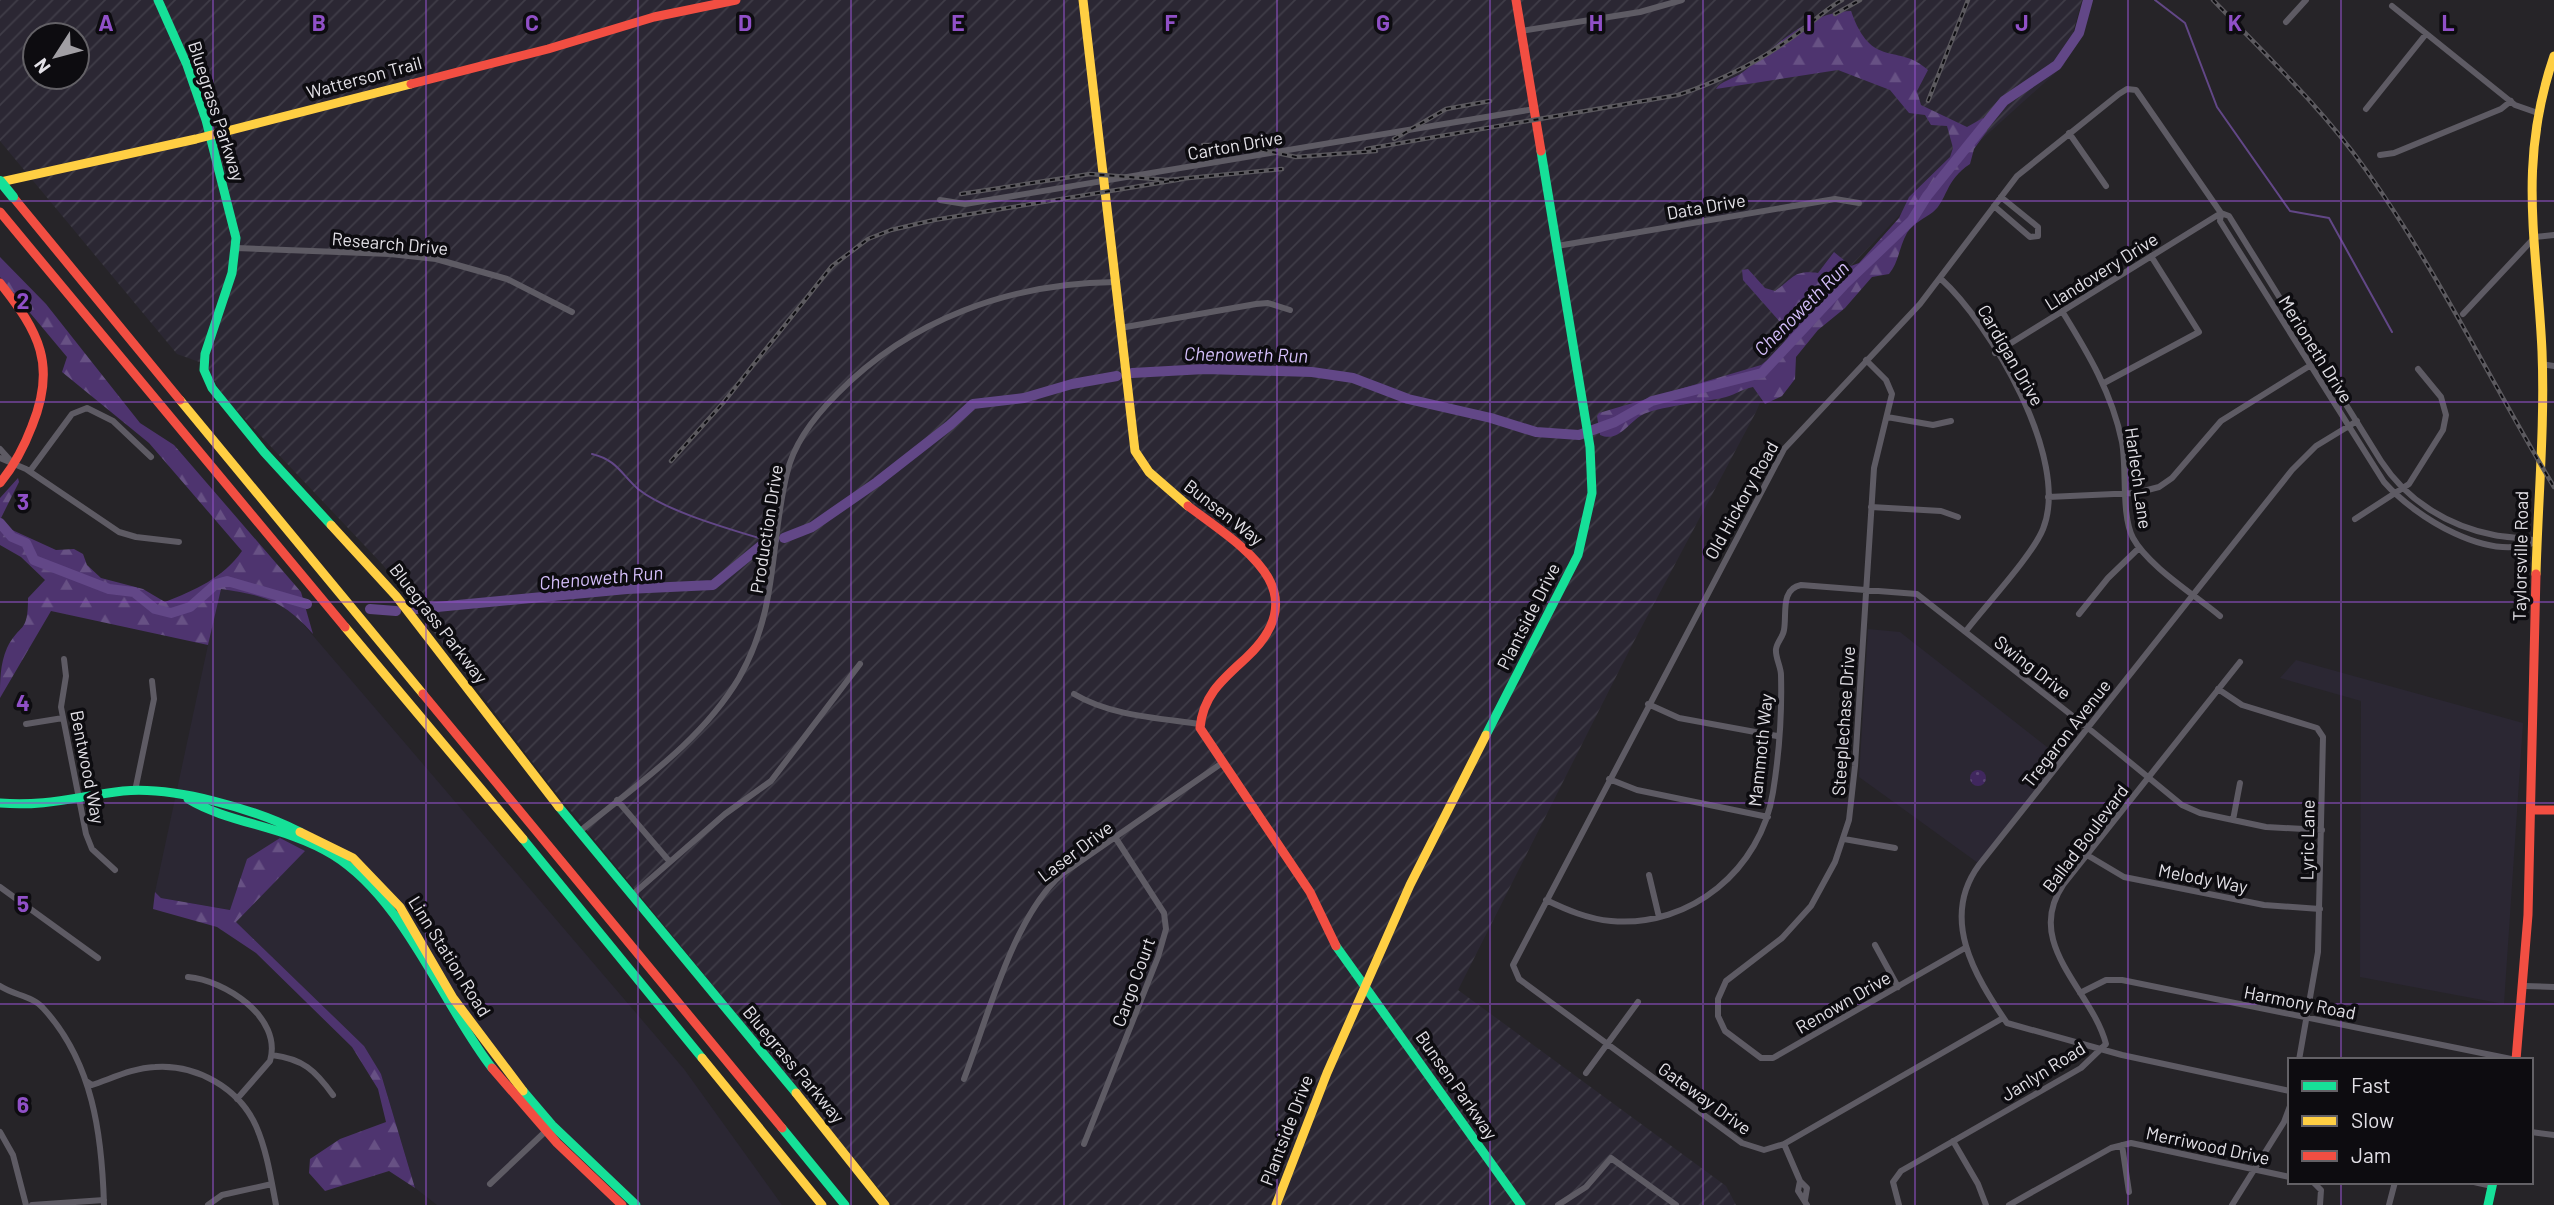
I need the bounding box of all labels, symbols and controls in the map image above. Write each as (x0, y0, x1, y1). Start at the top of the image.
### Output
text: A (98, 8, 114, 36)
text: B (312, 8, 326, 36)
text: C (525, 8, 539, 36)
text: D (738, 8, 752, 36)
text: E (951, 8, 965, 36)
text: F (1165, 8, 1178, 36)
text: G (1376, 8, 1390, 36)
text: H (1589, 8, 1603, 36)
text: I (1806, 8, 1812, 36)
text: J (2015, 8, 2029, 36)
text: K (2228, 8, 2242, 36)
text: L (2441, 8, 2455, 36)
north arrow (21, 21, 91, 91)
street label: Bluegrass Parkway (184, 38, 250, 184)
street label: Watterson Trail (304, 51, 424, 103)
text: N (29, 54, 55, 78)
street label: Carton Drive (1186, 126, 1284, 164)
street label: Data Drive (1665, 188, 1747, 224)
street label: Research Drive (331, 227, 449, 259)
street label: Llandovery Drive (2040, 227, 2162, 315)
water label: Chenoweth Run (1749, 256, 1853, 360)
text: 2 (17, 286, 29, 314)
street label: Merioneth Drive (2274, 291, 2358, 407)
street label: Cardigan Drive (1973, 301, 2049, 409)
water label: Chenoweth Run (1184, 341, 1308, 367)
street label: Harlech Lane (2121, 426, 2157, 530)
street label: Old Hickory Road (1699, 437, 1783, 563)
street label: Production Drive (745, 463, 787, 595)
street label: Bunsen Way (1180, 474, 1268, 550)
text: 3 (17, 487, 29, 515)
street label: Taylorsville Road (2508, 491, 2532, 621)
street label: Bluegrass Parkway (385, 559, 493, 687)
street label: Plantside Drive (1492, 559, 1564, 673)
water label: Chenoweth Run (538, 560, 664, 594)
street label: Swing Drive (1990, 630, 2076, 704)
street label: Steeplechase Drive (1827, 645, 1859, 797)
street label: Tregaron Avenue (2017, 675, 2115, 791)
text: 4 (16, 688, 30, 716)
street label: Mammoth Way (1743, 692, 1777, 808)
street label: Bentwood Way (66, 708, 110, 826)
street label: Ballad Boulevard (2037, 780, 2133, 896)
street label: Lyric Lane (2295, 799, 2319, 881)
street label: Laser Drive (1033, 816, 1117, 886)
street label: Melody Way (2156, 859, 2250, 897)
text: 5 (17, 889, 29, 917)
street label: Linn Station Road (404, 892, 496, 1020)
street label: Cargo Court (1107, 934, 1159, 1030)
street label: Renown Drive (1792, 966, 1894, 1038)
street label: Harmony Road (2242, 980, 2358, 1024)
street label: Bluegrass Parkway (739, 1001, 849, 1127)
street label: Bunsen Parkway (1411, 1026, 1503, 1144)
street label: Janlyn Road (1997, 1037, 2089, 1105)
street label: Gateway Drive (1654, 1057, 1756, 1139)
legend (2288, 1058, 2533, 1184)
street label: Plantside Drive (1255, 1072, 1317, 1188)
text: Fast (2351, 1072, 2391, 1097)
text: 6 (17, 1090, 29, 1118)
text: Slow (2351, 1107, 2394, 1132)
street label: Merriwood Drive (2144, 1121, 2272, 1169)
text: Jam (2351, 1142, 2391, 1167)

